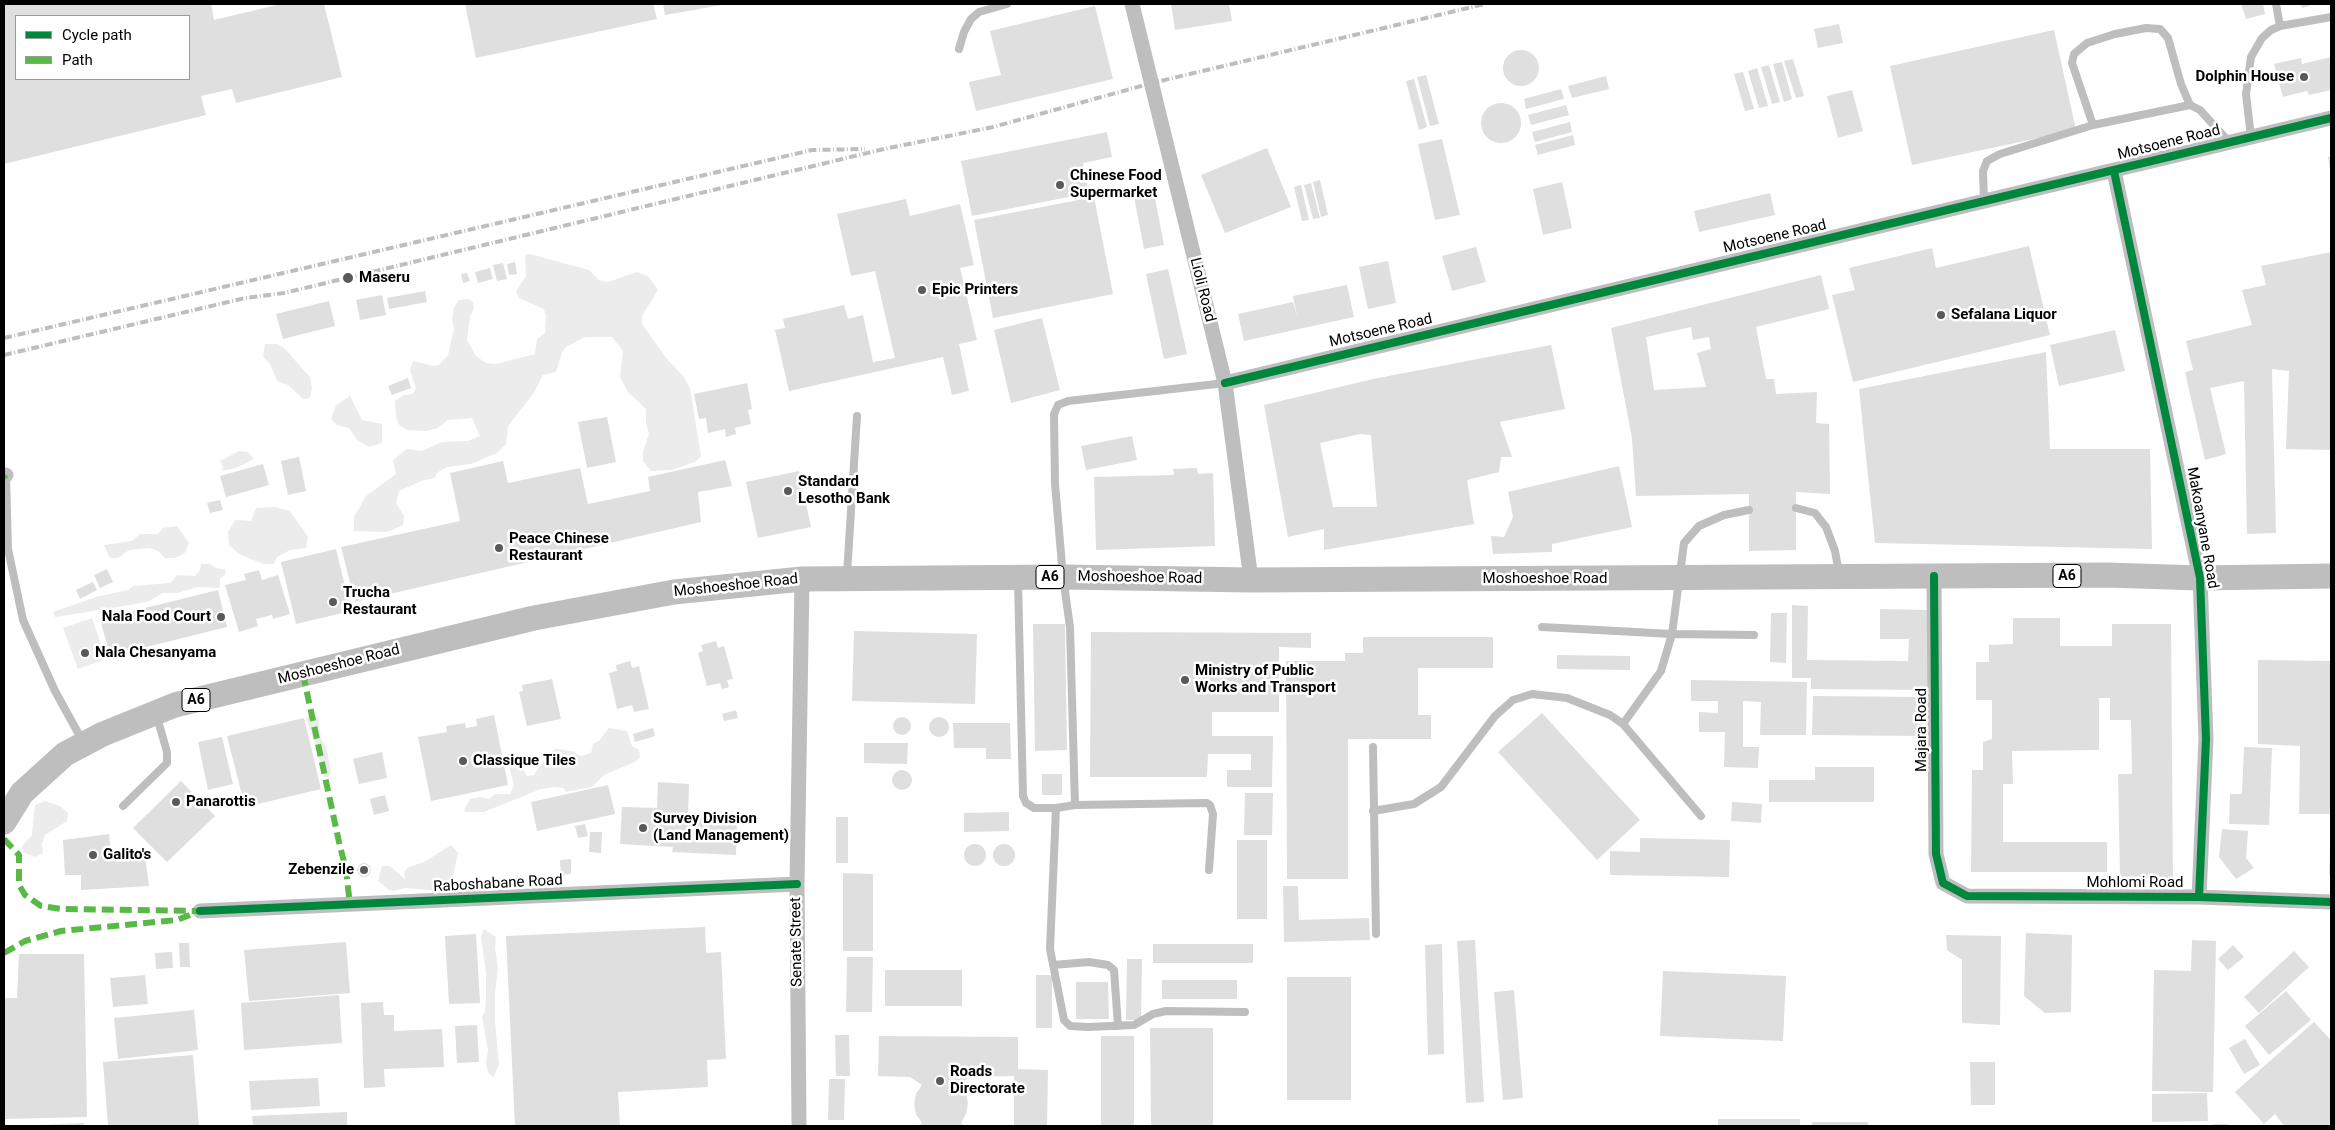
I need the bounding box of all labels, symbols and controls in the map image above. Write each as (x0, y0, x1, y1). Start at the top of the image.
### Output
legend (15, 15, 190, 80)
text: Cycle path (62, 26, 132, 44)
text: Path (62, 51, 93, 69)
place label: Dolphin House (2196, 68, 2294, 86)
marker: Dolphin House (2298, 71, 2310, 83)
street label: Motsoene Road (2116, 122, 2222, 164)
place label: Chinese Food Supermarket (1070, 167, 1162, 202)
marker: Chinese Food Supermarket (1054, 179, 1066, 191)
street label: Motsoene Road (1722, 216, 1828, 258)
street label: Lioli Road (1185, 256, 1219, 324)
place label: Maseru (359, 269, 410, 287)
marker: Maseru (341, 271, 355, 285)
place label: Epic Printers (932, 281, 1018, 299)
marker: Epic Printers (916, 284, 928, 296)
place label: Sefalana Liquor (1951, 306, 2057, 324)
marker: Sefalana Liquor (1935, 309, 1947, 321)
street label: Motsoene Road (1328, 310, 1434, 352)
street label: Makoanyane Road (2182, 466, 2222, 590)
place label: Standard Lesotho Bank (798, 473, 890, 508)
marker: Standard Lesotho Bank (782, 485, 794, 497)
place label: Peace Chinese Restaurant (509, 530, 609, 565)
marker: Peace Chinese Restaurant (493, 542, 505, 554)
road number: A6 (2053, 564, 2081, 588)
road number: A6 (1036, 566, 1064, 588)
street label: Moshoeshoe Road (1077, 568, 1203, 588)
street label: Moshoeshoe Road (1483, 570, 1607, 588)
street label: Moshoeshoe Road (673, 571, 799, 601)
place label: Trucha Restaurant (343, 584, 417, 619)
marker: Trucha Restaurant (327, 596, 339, 608)
place label: Nala Food Court (102, 608, 211, 626)
marker: Nala Food Court (215, 611, 227, 623)
street label: Moshoeshoe Road (276, 641, 402, 689)
place label: Nala Chesanyama (95, 644, 216, 662)
marker: Nala Chesanyama (79, 647, 91, 659)
place label: Ministry of Public Works and Transport (1195, 662, 1336, 697)
marker: Ministry of Public Works and Transport (1179, 674, 1191, 686)
road number: A6 (182, 688, 210, 712)
street label: Majara Road (1913, 688, 1931, 772)
place label: Classique Tiles (473, 752, 576, 770)
marker: Classique Tiles (457, 755, 469, 767)
place label: Panarottis (186, 793, 256, 811)
marker: Panarottis (170, 796, 182, 808)
place label: Survey Division (Land Management) (653, 810, 789, 845)
marker: Survey Division (Land Management) (637, 822, 649, 834)
place label: Galito's (103, 846, 151, 864)
marker: Galito's (87, 849, 99, 861)
place label: Zebenzile (288, 861, 354, 879)
marker: Zebenzile (358, 864, 370, 876)
street label: Raboshabane Road (433, 872, 563, 896)
street label: Mohlomi Road (2086, 874, 2184, 892)
street label: Senate Street (787, 897, 807, 987)
place label: Roads Directorate (950, 1063, 1025, 1098)
marker: Roads Directorate (934, 1075, 946, 1087)

